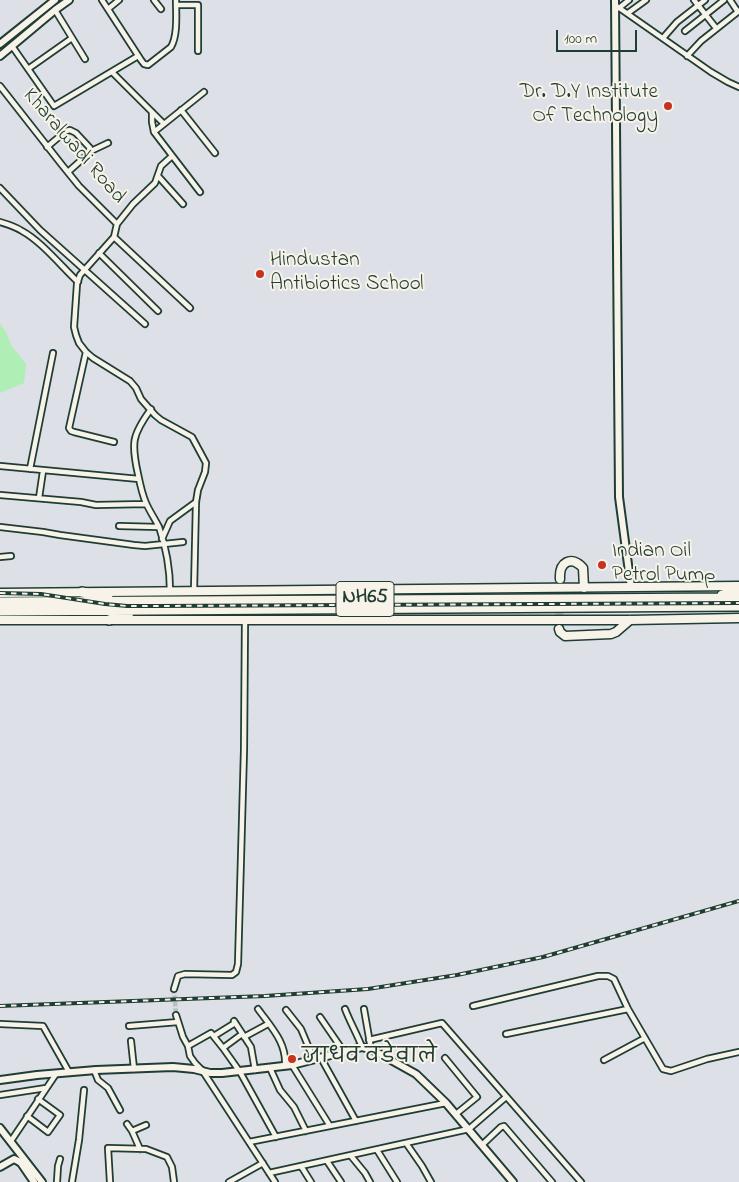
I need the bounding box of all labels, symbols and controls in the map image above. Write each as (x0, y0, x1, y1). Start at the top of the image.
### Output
scale bar (559, 20, 640, 52)
text: 100 m (564, 28, 597, 50)
place label: Dr. D.Y Institute Of Technology (520, 81, 658, 131)
street label: Kharalwadi Road (16, 84, 130, 210)
marker: Dr. D.Y Institute Of Technology (662, 100, 674, 112)
place label: Hindustan Antibiotics School (270, 249, 424, 299)
marker: Hindustan Antibiotics School (254, 268, 266, 280)
place label: Indian Oil Petrol Pump (612, 540, 716, 590)
marker: Indian Oil Petrol Pump (596, 559, 608, 571)
road number: NH65 (336, 582, 394, 616)
place label: जाधव वडेवाले (302, 1046, 437, 1072)
marker: जाधव वडेवाले (286, 1053, 298, 1065)

